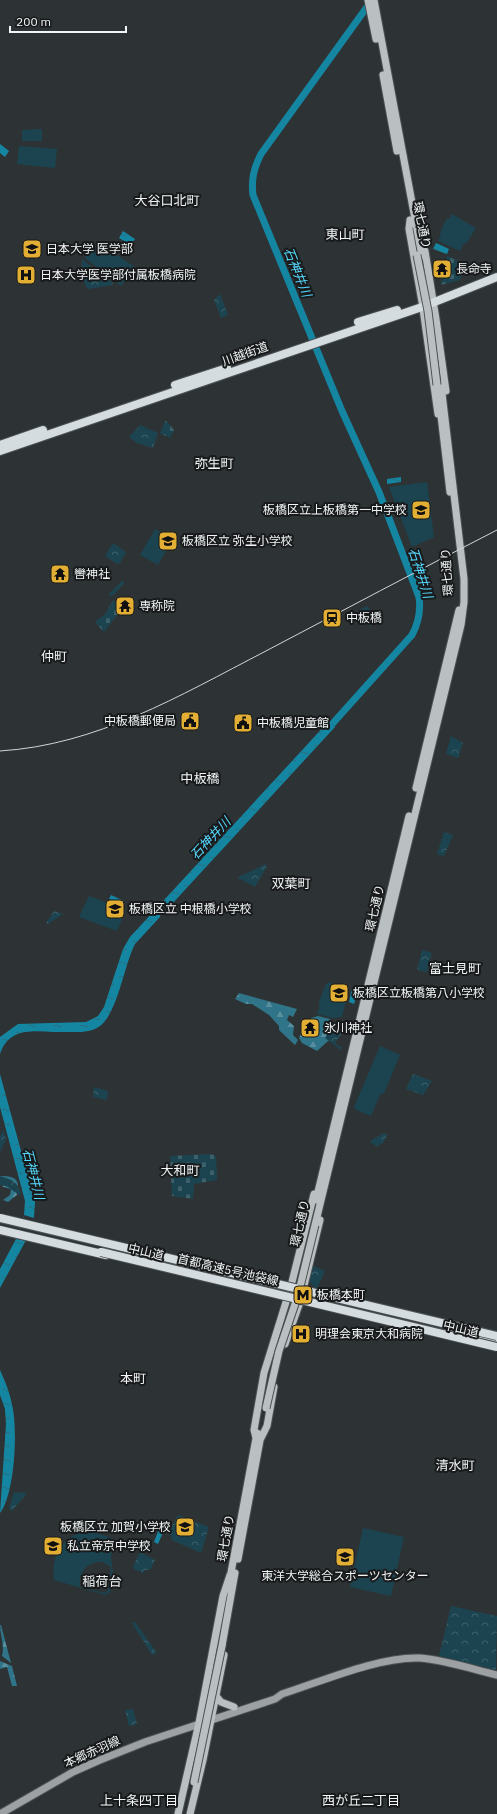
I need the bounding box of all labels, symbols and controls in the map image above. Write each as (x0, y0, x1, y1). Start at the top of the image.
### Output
scale bar (10, 8, 126, 34)
text: 200 m (16, 14, 51, 29)
district label: 大谷口北町 (134, 192, 200, 209)
street label: 環七通り (411, 200, 434, 250)
district label: 東山町 (325, 226, 365, 243)
school or university icon: 日本大学 医学部 (21, 238, 43, 260)
place label: 日本大学 医学部 (46, 241, 133, 256)
water label: 石神井川 (280, 245, 316, 301)
temple icon: 長命寺 (431, 258, 453, 280)
place label: 長命寺 (456, 261, 492, 276)
hospital icon: 日本大学医学部付属板橋病院 (15, 264, 37, 286)
place label: 日本大学医学部付属板橋病院 (40, 267, 196, 282)
street label: 川越街道 (220, 338, 270, 369)
district label: 弥生町 (194, 455, 234, 472)
school or university icon: 板橋区立上板橋第一中学校 (410, 499, 432, 521)
place label: 板橋区立上板橋第一中学校 (263, 502, 407, 517)
school or university icon: 板橋区立 弥生小学校 (157, 530, 179, 552)
place label: 板橋区立 弥生小学校 (182, 533, 293, 548)
water label: 石神井川 (404, 546, 437, 602)
street label: 環七通り (437, 548, 456, 597)
temple icon: 轡神社 (49, 563, 71, 585)
place label: 轡神社 (74, 566, 110, 581)
temple icon: 専称院 (114, 595, 136, 617)
place label: 専称院 (139, 598, 175, 613)
station icon: 中板橋 (321, 607, 343, 629)
place label: 中板橋 (346, 610, 382, 625)
district label: 仲町 (41, 648, 67, 665)
public building icon: 中板橋郵便局 (179, 710, 201, 732)
public building icon: 中板橋児童館 (232, 712, 254, 734)
place label: 中板橋郵便局 (104, 713, 176, 728)
place label: 中板橋児童館 (257, 715, 329, 730)
district label: 中板橋 (180, 770, 220, 787)
water label: 石神井川 (186, 812, 236, 863)
district label: 双葉町 (271, 875, 311, 892)
street label: 環七通り (362, 883, 387, 933)
school or university icon: 板橋区立 中根橋小学校 (104, 898, 126, 920)
place label: 板橋区立 中根橋小学校 (129, 901, 252, 916)
district label: 富士見町 (429, 960, 481, 977)
school or university icon: 板橋区立板橋第八小学校 (328, 982, 350, 1004)
place label: 板橋区立板橋第八小学校 (353, 985, 485, 1000)
temple icon: 氷川神社 (299, 1017, 321, 1039)
place label: 氷川神社 (324, 1020, 372, 1035)
water label: 石神井川 (19, 1147, 49, 1203)
district label: 大和町 (160, 1162, 200, 1179)
street label: 環七通り (287, 1198, 312, 1248)
street label: 中山道 (127, 1240, 165, 1263)
street label: 首都高速5号池袋線 (176, 1251, 280, 1288)
metro station icon: 板橋本町 (292, 1284, 314, 1306)
place label: 板橋本町 (317, 1287, 365, 1302)
street label: 中山道 (442, 1317, 480, 1340)
hospital icon: 明理会東京大和病院 (290, 1323, 312, 1345)
place label: 明理会東京大和病院 (315, 1326, 423, 1341)
district label: 本町 (120, 1370, 146, 1387)
district label: 清水町 (435, 1457, 475, 1474)
street label: 環七通り (214, 1513, 237, 1563)
school or university icon: 板橋区立 加賀小学校 (174, 1516, 196, 1538)
place label: 板橋区立 加賀小学校 (60, 1519, 171, 1534)
school or university icon: 私立帝京中学校 (42, 1535, 64, 1557)
place label: 私立帝京中学校 (67, 1538, 151, 1553)
school or university icon: 東洋大学総合スポーツセンター (334, 1546, 356, 1568)
place label: 東洋大学総合スポーツセンター (261, 1568, 429, 1583)
district label: 稲荷台 (82, 1573, 122, 1590)
street label: 本郷赤羽線 (61, 1732, 122, 1771)
district label: 上十条四丁目 (100, 1792, 178, 1809)
district label: 西が丘二丁目 (322, 1792, 400, 1809)

